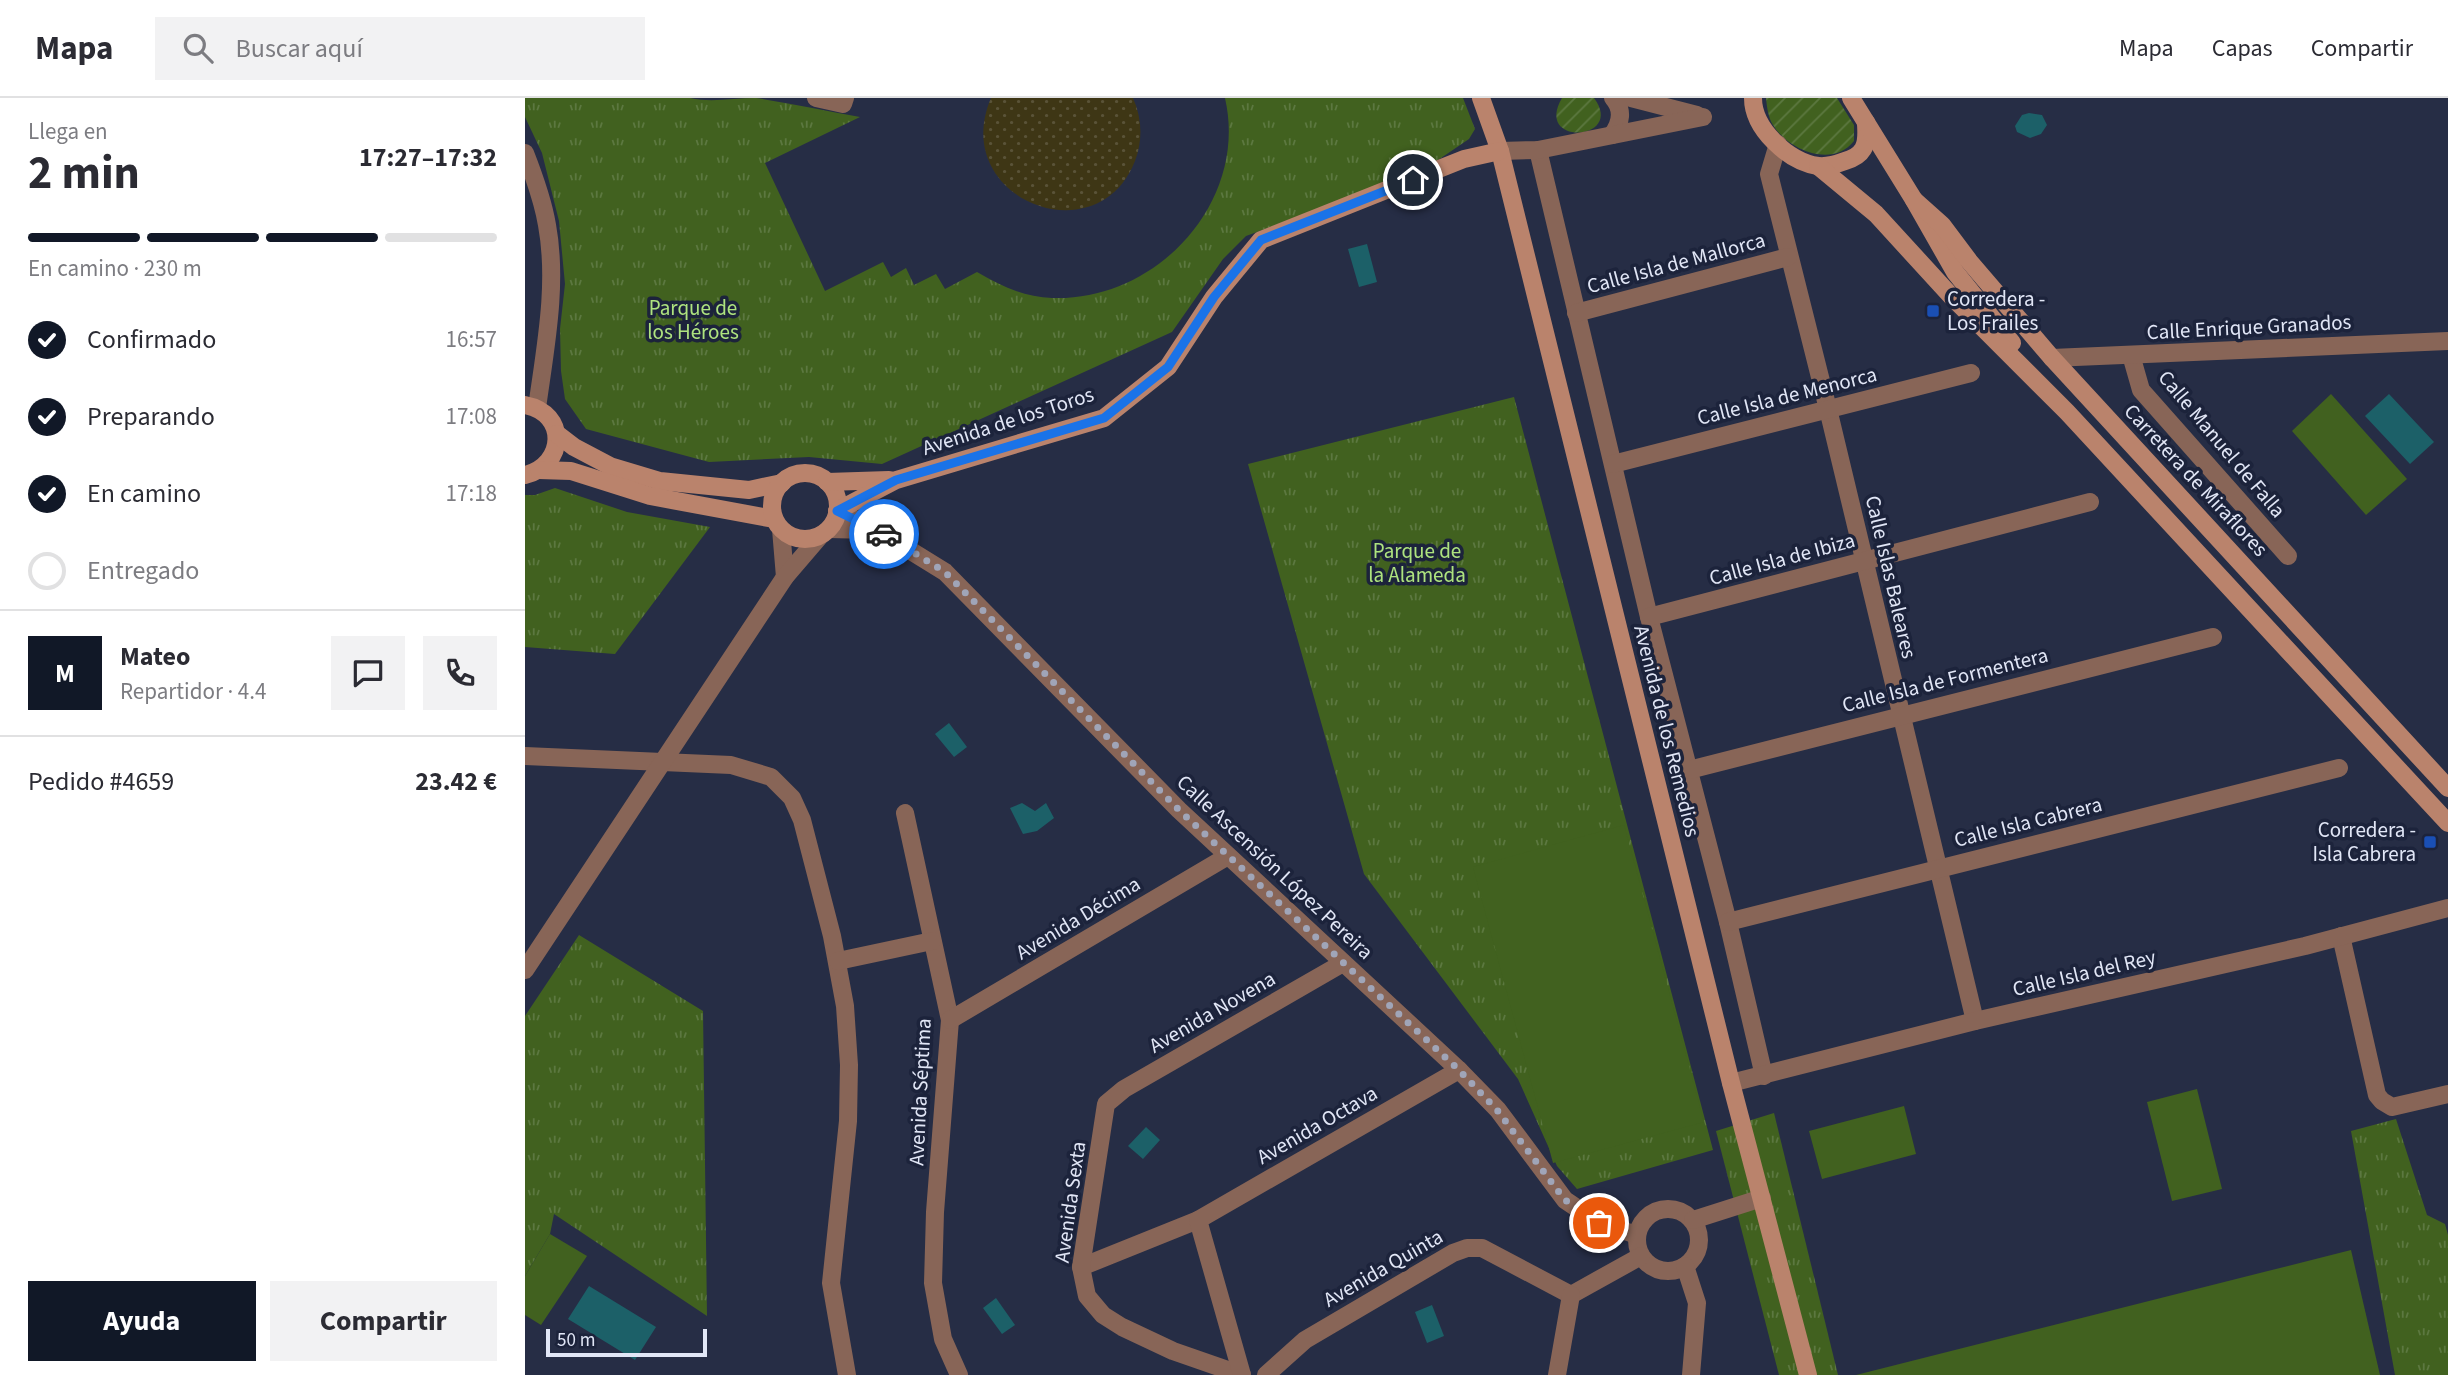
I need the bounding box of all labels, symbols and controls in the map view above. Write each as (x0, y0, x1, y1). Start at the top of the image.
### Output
search box (155, 17, 645, 80)
text: Mapa (35, 25, 113, 72)
icon: search (179, 29, 217, 67)
text: Buscar aquí (235, 30, 363, 67)
text: Mapa (2119, 31, 2174, 66)
text: Capas (2212, 31, 2273, 66)
text: Compartir (2311, 31, 2413, 66)
text: Llega en (28, 115, 108, 148)
text: 17:27–17:32 (359, 139, 497, 176)
text: 2 min (28, 141, 140, 206)
pin (1383, 150, 1443, 210)
icon: home (1394, 161, 1432, 199)
street label: Calle Isla de Mallorca (1583, 225, 1769, 301)
text: En camino · 230 m (28, 252, 202, 285)
place label: Corredera - Los Frailes (1947, 284, 2045, 338)
park label: Parque de los Héroes (647, 293, 739, 347)
marker: Corredera - Los Frailes (1925, 303, 1941, 319)
street label: Calle Enrique Granados (2146, 307, 2352, 347)
icon: check (28, 321, 66, 359)
text: Confirmado (87, 321, 216, 358)
text: 16:57 (446, 323, 497, 356)
street label: Calle Isla de Menorca (1694, 359, 1880, 433)
street label: Calle Manuel de Falla (2151, 364, 2293, 524)
street label: Avenida de los Toros (918, 379, 1098, 463)
street label: Carretera de Miraflores (2117, 397, 2275, 563)
icon: check (28, 398, 66, 436)
text: Preparando (87, 398, 215, 435)
text: 17:08 (446, 400, 497, 433)
icon: check (28, 475, 66, 513)
text: En camino (87, 475, 201, 512)
text: 17:18 (446, 477, 497, 510)
street label: Calle Islas Baleares (1858, 493, 1924, 662)
courier (849, 499, 919, 569)
icon: car (865, 515, 903, 553)
street label: Calle Isla de Ibiza (1706, 525, 1858, 593)
park label: Parque de la Alameda (1368, 536, 1466, 590)
text: Entregado (87, 552, 199, 589)
street label: Avenida de los Remedios (1626, 622, 1708, 840)
button: chat (331, 636, 405, 710)
button: phone (423, 636, 497, 710)
text: Mateo (120, 638, 190, 675)
street label: Calle Isla de Formentera (1839, 640, 2051, 720)
text: M (55, 655, 75, 692)
text: Repartidor · 4.4 (120, 675, 266, 708)
text: Pedido #4659 (28, 763, 174, 800)
text: 23.42 € (415, 763, 497, 800)
street label: Calle Ascensión López Pereira (1170, 768, 1380, 966)
street label: Calle Isla Cabrera (1951, 789, 2105, 855)
place label: Corredera - Isla Cabrera (2312, 815, 2416, 869)
marker: Corredera - Isla Cabrera (2422, 834, 2438, 850)
street label: Avenida Décima (1010, 869, 1146, 967)
street label: Calle Isla del Rey (2009, 942, 2159, 1004)
street label: Avenida Novena (1143, 964, 1281, 1060)
street label: Avenida Séptima (901, 1017, 939, 1167)
street label: Avenida Octava (1251, 1078, 1383, 1172)
street label: Avenida Sexta (1047, 1139, 1093, 1265)
pin (1569, 1193, 1629, 1253)
icon: bag (1580, 1204, 1618, 1242)
street label: Avenida Quinta (1318, 1222, 1448, 1314)
button: Ayuda (28, 1281, 256, 1361)
button: Compartir (270, 1281, 497, 1361)
scale bar (546, 1326, 707, 1358)
text: 50 m (557, 1327, 595, 1354)

